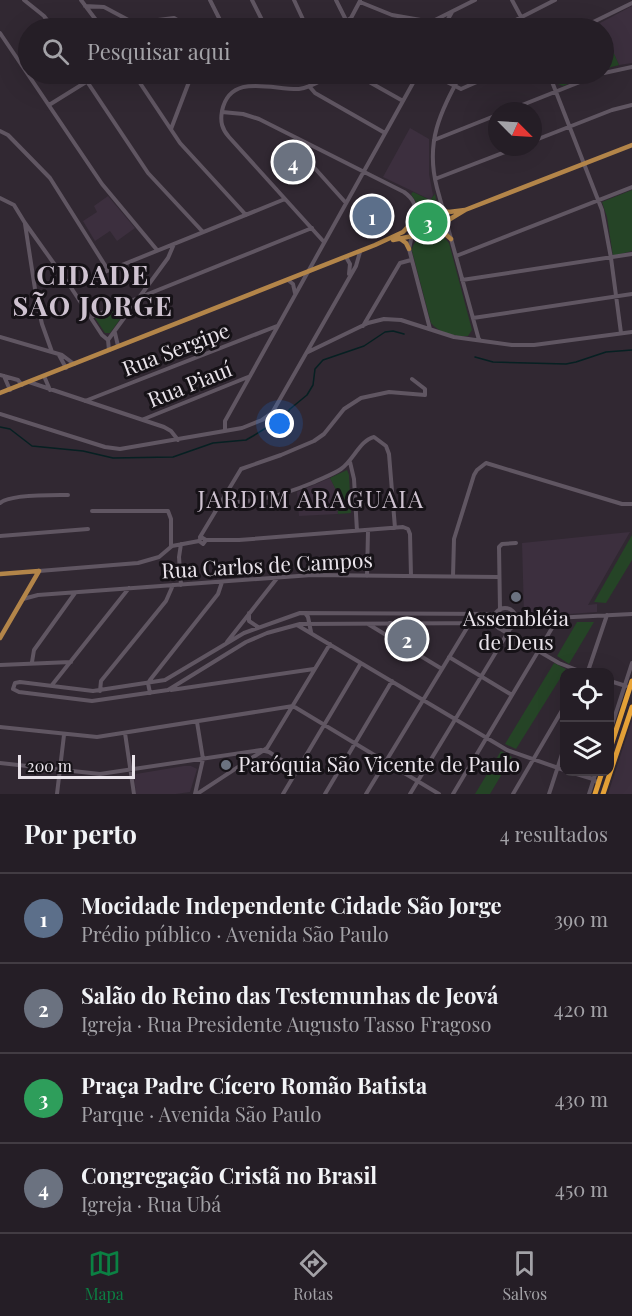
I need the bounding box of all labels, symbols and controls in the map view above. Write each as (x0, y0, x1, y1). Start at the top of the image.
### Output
search box (18, 18, 614, 84)
icon: search (39, 35, 72, 68)
text: Pesquisar aqui (87, 36, 230, 66)
north arrow (488, 102, 542, 156)
pin: 4 (274, 140, 312, 184)
pin: 1 (352, 194, 392, 238)
pin: 3 (408, 200, 448, 244)
district label: CIDADE SÃO JORGE (13, 256, 173, 323)
street label: Rua Sergipe (118, 315, 233, 381)
street label: Rua Piauí (143, 354, 236, 413)
your location (265, 409, 294, 438)
district label: JARDIM ARAGUAIA (196, 482, 425, 514)
street label: Rua Carlos de Campos (160, 544, 373, 584)
marker: Assembléia de Deus (509, 590, 523, 604)
place label: Assembléia de Deus (462, 603, 569, 655)
pin: 2 (388, 616, 426, 662)
map controls (560, 668, 614, 776)
button: locate (560, 668, 614, 722)
button: layers (560, 722, 614, 776)
place label: Paróquia São Vicente de Paulo (238, 749, 520, 777)
scale bar (18, 752, 135, 780)
text: 200 m (27, 755, 72, 776)
marker: Paróquia São Vicente de Paulo (219, 758, 233, 772)
text: Por perto (24, 816, 137, 851)
text: 4 resultados (500, 820, 608, 847)
text: Mocidade Independente Cidade São Jorge (81, 890, 502, 920)
text: 1 (40, 905, 47, 932)
text: 390 m (554, 905, 608, 932)
text: Prédio público · Avenida São Paulo (81, 920, 389, 947)
text: Salão do Reino das Testemunhas de Jeová (81, 980, 498, 1010)
text: 2 (38, 995, 49, 1022)
text: 420 m (554, 995, 608, 1022)
text: Igreja · Rua Presidente Augusto Tasso Fragoso (81, 1010, 491, 1037)
text: Praça Padre Cícero Romão Batista (81, 1070, 427, 1100)
text: 3 (39, 1085, 48, 1112)
text: 430 m (555, 1085, 608, 1112)
text: Parque · Avenida São Paulo (81, 1100, 321, 1127)
text: Congregação Cristã no Brasil (81, 1160, 377, 1190)
text: 4 (38, 1175, 49, 1202)
text: 450 m (555, 1175, 608, 1202)
text: Igreja · Rua Ubá (81, 1190, 221, 1217)
tab: Mapa (85, 1247, 124, 1304)
tab: Rotas (293, 1247, 333, 1304)
tab: Salvos (502, 1247, 547, 1304)

